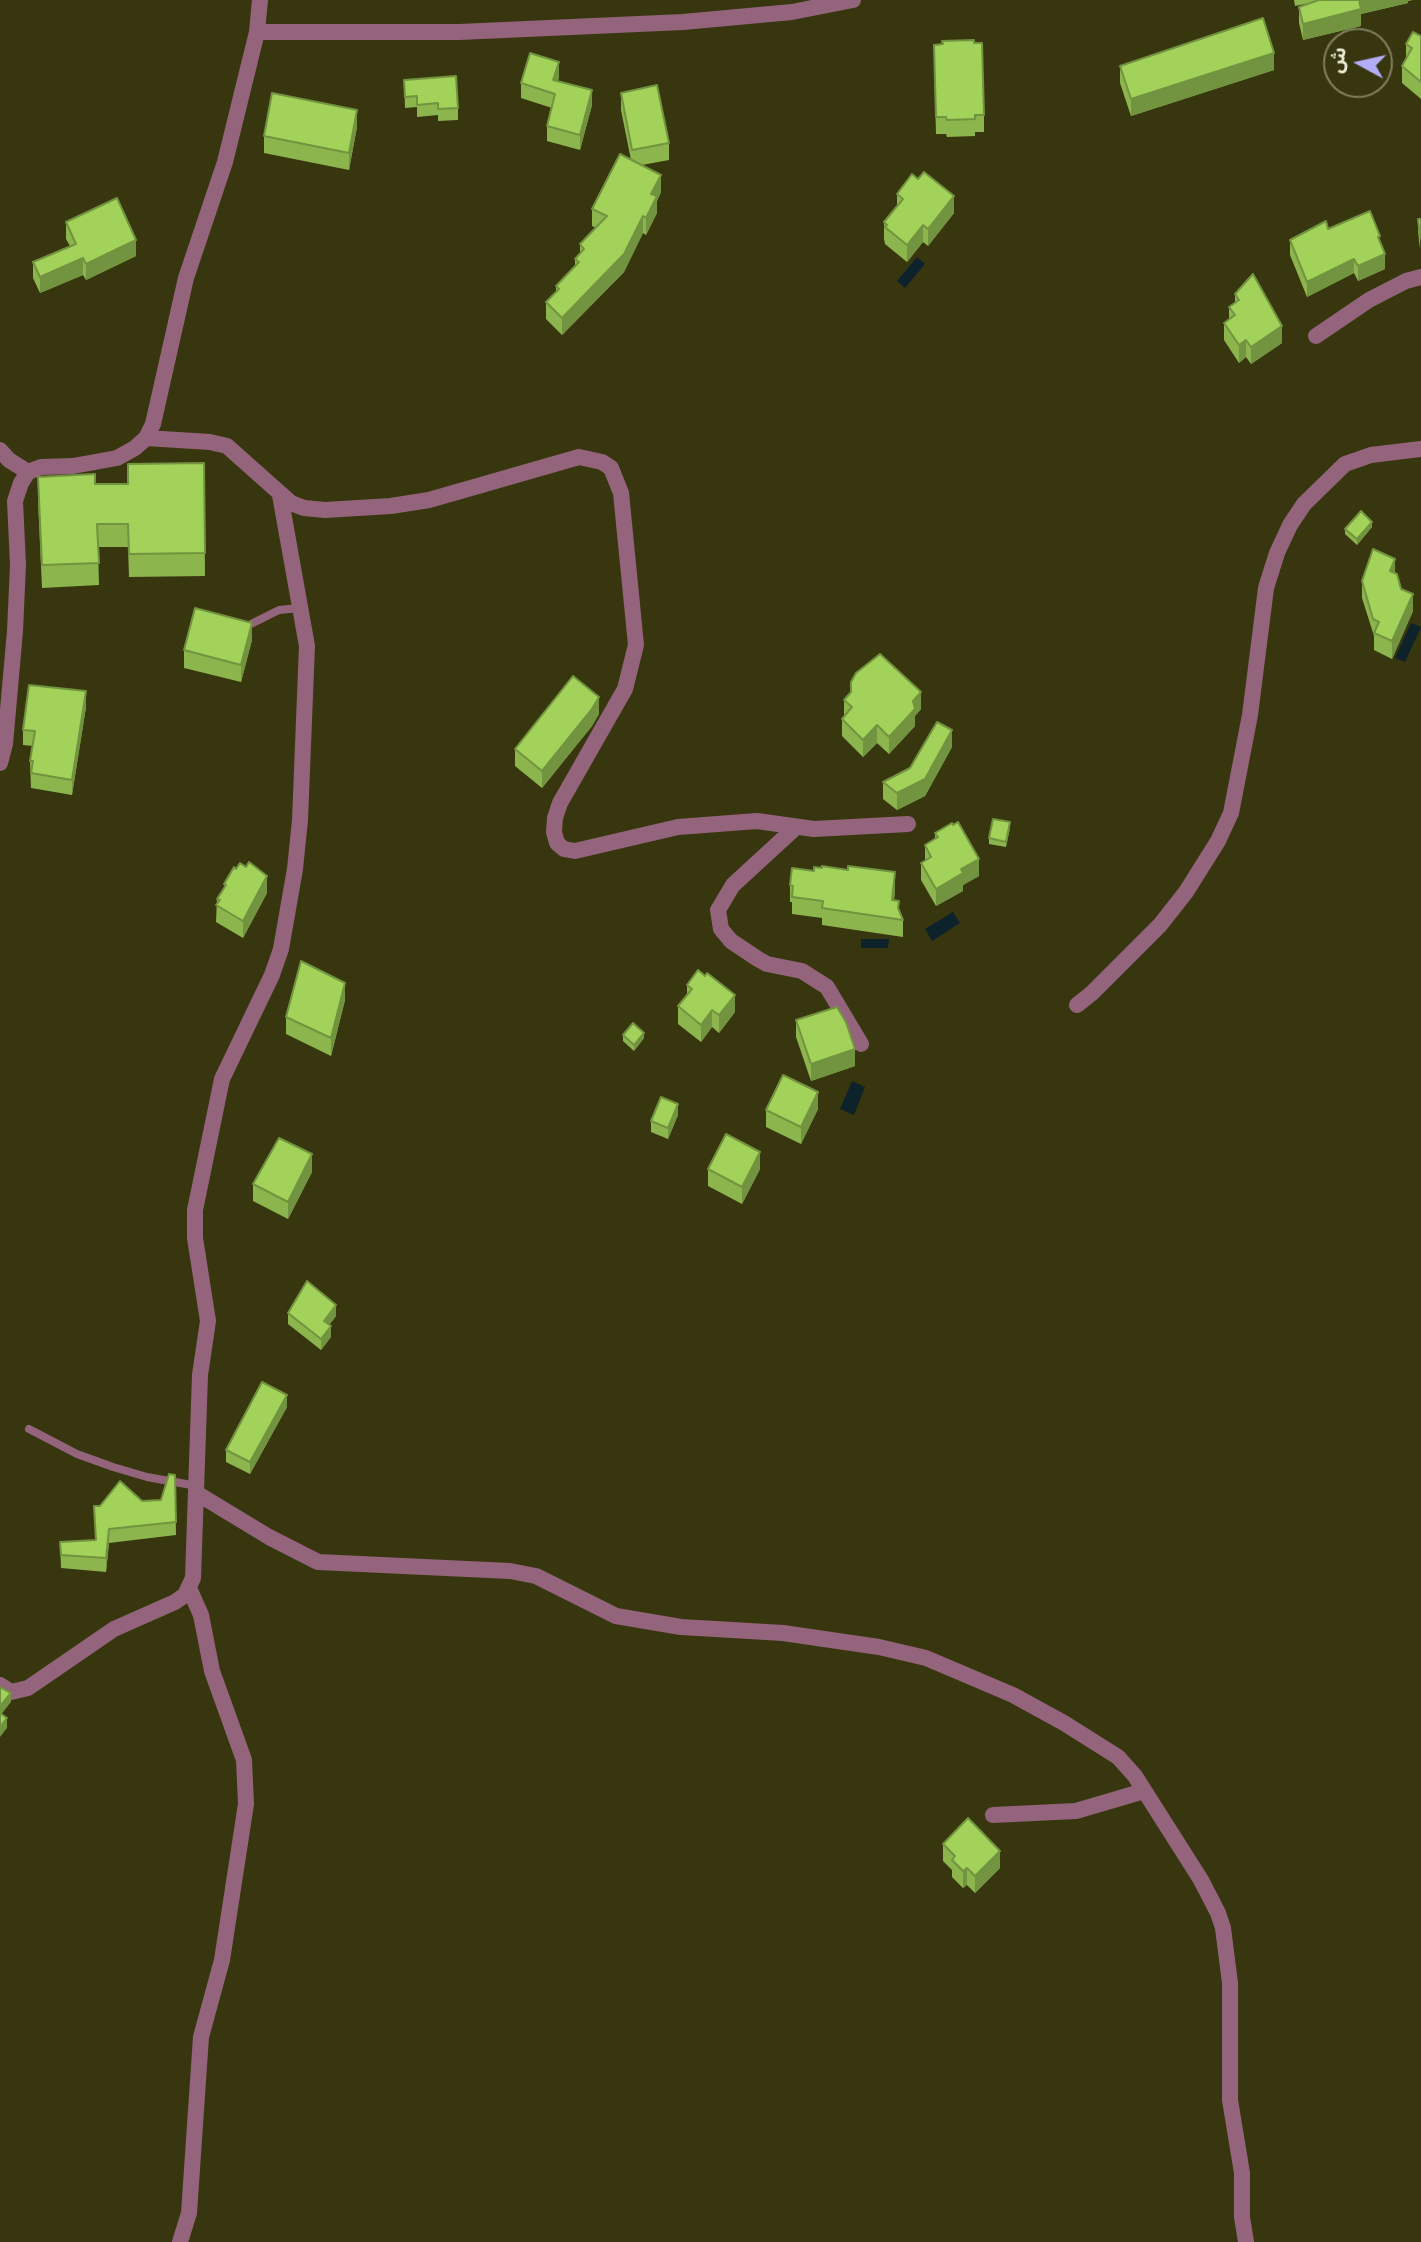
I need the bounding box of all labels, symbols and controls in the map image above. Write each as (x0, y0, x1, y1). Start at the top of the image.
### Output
north arrow (1323, 28, 1393, 98)
text: ش (1325, 46, 1352, 75)

